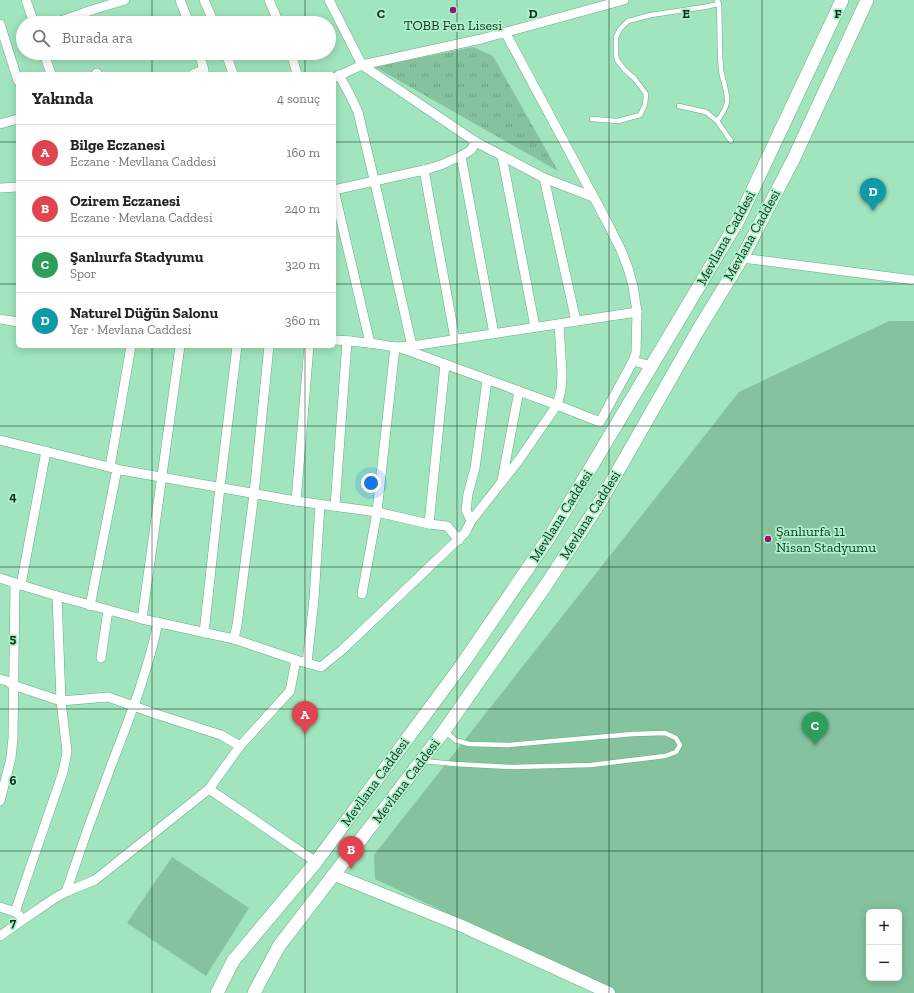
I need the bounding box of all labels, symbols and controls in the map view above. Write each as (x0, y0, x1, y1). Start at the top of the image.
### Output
marker: TOBB Fen Lisesi (448, 5, 458, 15)
text: C (377, 6, 385, 21)
text: D (528, 6, 538, 21)
text: E (682, 6, 690, 21)
text: F (834, 6, 842, 21)
search box (16, 16, 336, 60)
place label: TOBB Fen Lisesi (404, 17, 502, 34)
icon: search (30, 27, 52, 49)
text: Burada ara (62, 29, 133, 47)
text: Yakında (32, 88, 93, 108)
text: 4 sonuç (277, 91, 320, 106)
text: Bilge Eczanesi (70, 136, 165, 154)
text: A (41, 145, 49, 160)
text: 160 m (286, 145, 320, 160)
text: Eczane · Mevllana Caddesi (70, 154, 216, 169)
pin: D (860, 178, 886, 211)
street label: Mevlana Caddesi (720, 186, 784, 284)
street label: Mevllana Caddesi (693, 188, 759, 288)
text: Ozirem Eczanesi (70, 192, 180, 210)
text: B (41, 201, 49, 216)
text: 240 m (285, 201, 320, 216)
text: Eczane · Mevlana Caddesi (70, 210, 213, 225)
text: Şanlıurfa Stadyumu (70, 248, 203, 266)
text: C (41, 257, 49, 272)
text: 320 m (285, 257, 320, 272)
text: Spor (70, 266, 96, 281)
text: Naturel Düğün Salonu (70, 304, 218, 322)
text: D (40, 313, 50, 328)
text: 360 m (285, 313, 320, 328)
text: Yer · Mevlana Caddesi (70, 322, 191, 337)
street label: Mevllana Caddesi (526, 467, 596, 565)
street label: Mevlana Caddesi (556, 467, 624, 563)
your location (361, 473, 381, 493)
text: 4 (9, 489, 17, 504)
place label: Şanlıurfa 11 Nisan Stadyumu (776, 523, 876, 556)
marker: Şanlıurfa 11 Nisan Stadyumu (763, 534, 773, 544)
text: 5 (10, 631, 17, 646)
pin: A (292, 701, 318, 734)
pin: C (802, 712, 828, 745)
street label: Mevllana Caddesi (337, 734, 413, 830)
street label: Mevlana Caddesi (369, 735, 443, 827)
text: 6 (10, 773, 17, 788)
pin: B (338, 836, 364, 869)
map controls (866, 909, 902, 981)
button: + (866, 909, 902, 945)
text: 7 (10, 915, 17, 930)
button: − (866, 945, 902, 981)

